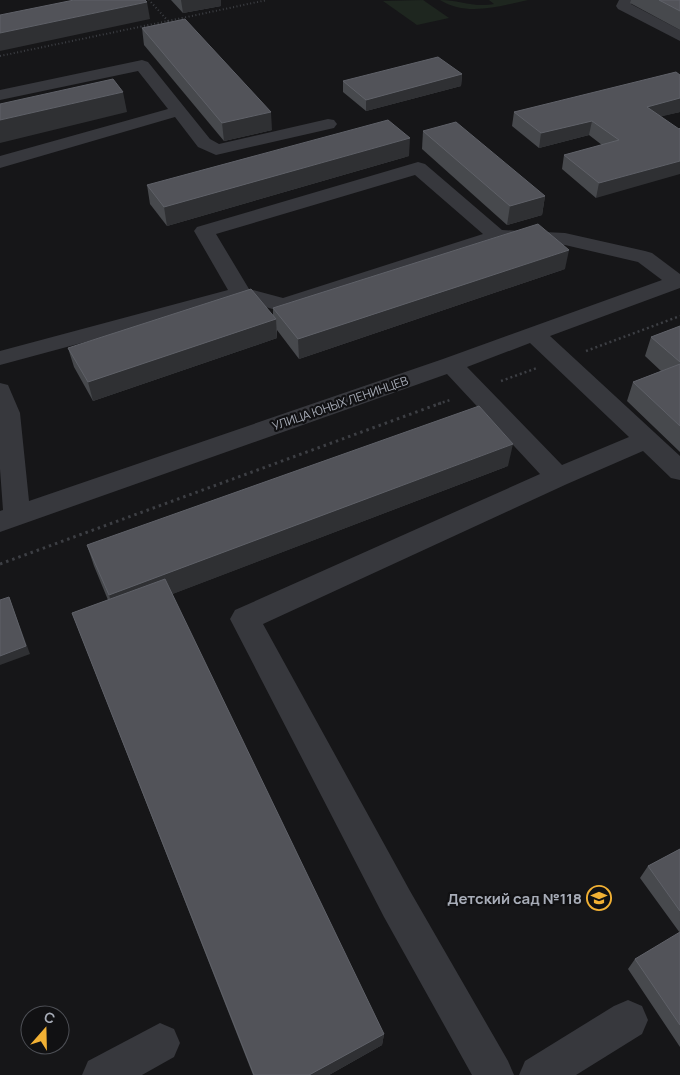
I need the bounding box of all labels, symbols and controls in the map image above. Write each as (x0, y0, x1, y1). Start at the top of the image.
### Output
street label: УЛИЦА ЮНЫХ ЛЕНИНЦЕВ (270, 372, 410, 434)
school or university icon: Детский сад №118 (586, 885, 612, 911)
place label: Детский сад №118 (447, 888, 582, 909)
north arrow (20, 1005, 70, 1055)
text: С (42, 1007, 58, 1028)

